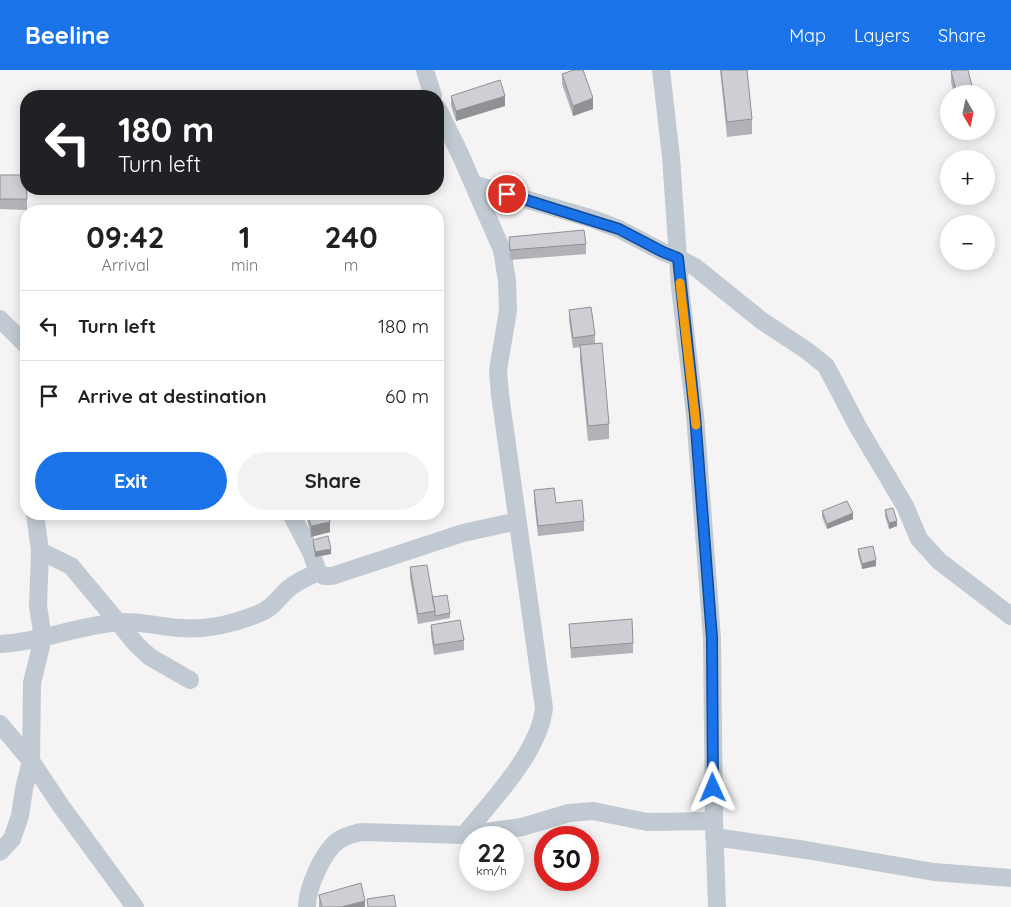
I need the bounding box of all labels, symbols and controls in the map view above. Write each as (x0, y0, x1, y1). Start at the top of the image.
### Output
text: Beeline (25, 20, 110, 50)
text: Map (789, 24, 826, 47)
text: Layers (854, 24, 910, 47)
text: Share (938, 24, 986, 47)
north arrow (940, 85, 995, 140)
map controls (940, 85, 995, 270)
text: 180 m (118, 107, 214, 151)
icon: left (35, 110, 100, 175)
text: Turn left (118, 150, 201, 178)
button: + (940, 150, 995, 205)
pin (486, 173, 528, 215)
icon: arrive (493, 180, 521, 208)
button: − (940, 215, 995, 270)
text: 09:42 (86, 218, 165, 256)
text: 1 (239, 218, 250, 256)
text: 240 (325, 218, 378, 256)
text: Arrival (102, 255, 149, 275)
text: min (231, 255, 258, 275)
text: m (344, 255, 358, 275)
icon: left (35, 312, 63, 340)
text: Turn left (78, 314, 156, 338)
text: 180 m (378, 314, 429, 338)
icon: arrive (35, 382, 63, 410)
text: Arrive at destination (78, 384, 267, 408)
text: 60 m (385, 384, 429, 408)
button: Exit (35, 452, 227, 510)
button: Share (237, 452, 429, 510)
position arrow (686, 761, 738, 813)
speed limit sign: 30 (534, 826, 599, 891)
text: 22 (477, 837, 506, 868)
text: km/h (476, 863, 507, 878)

